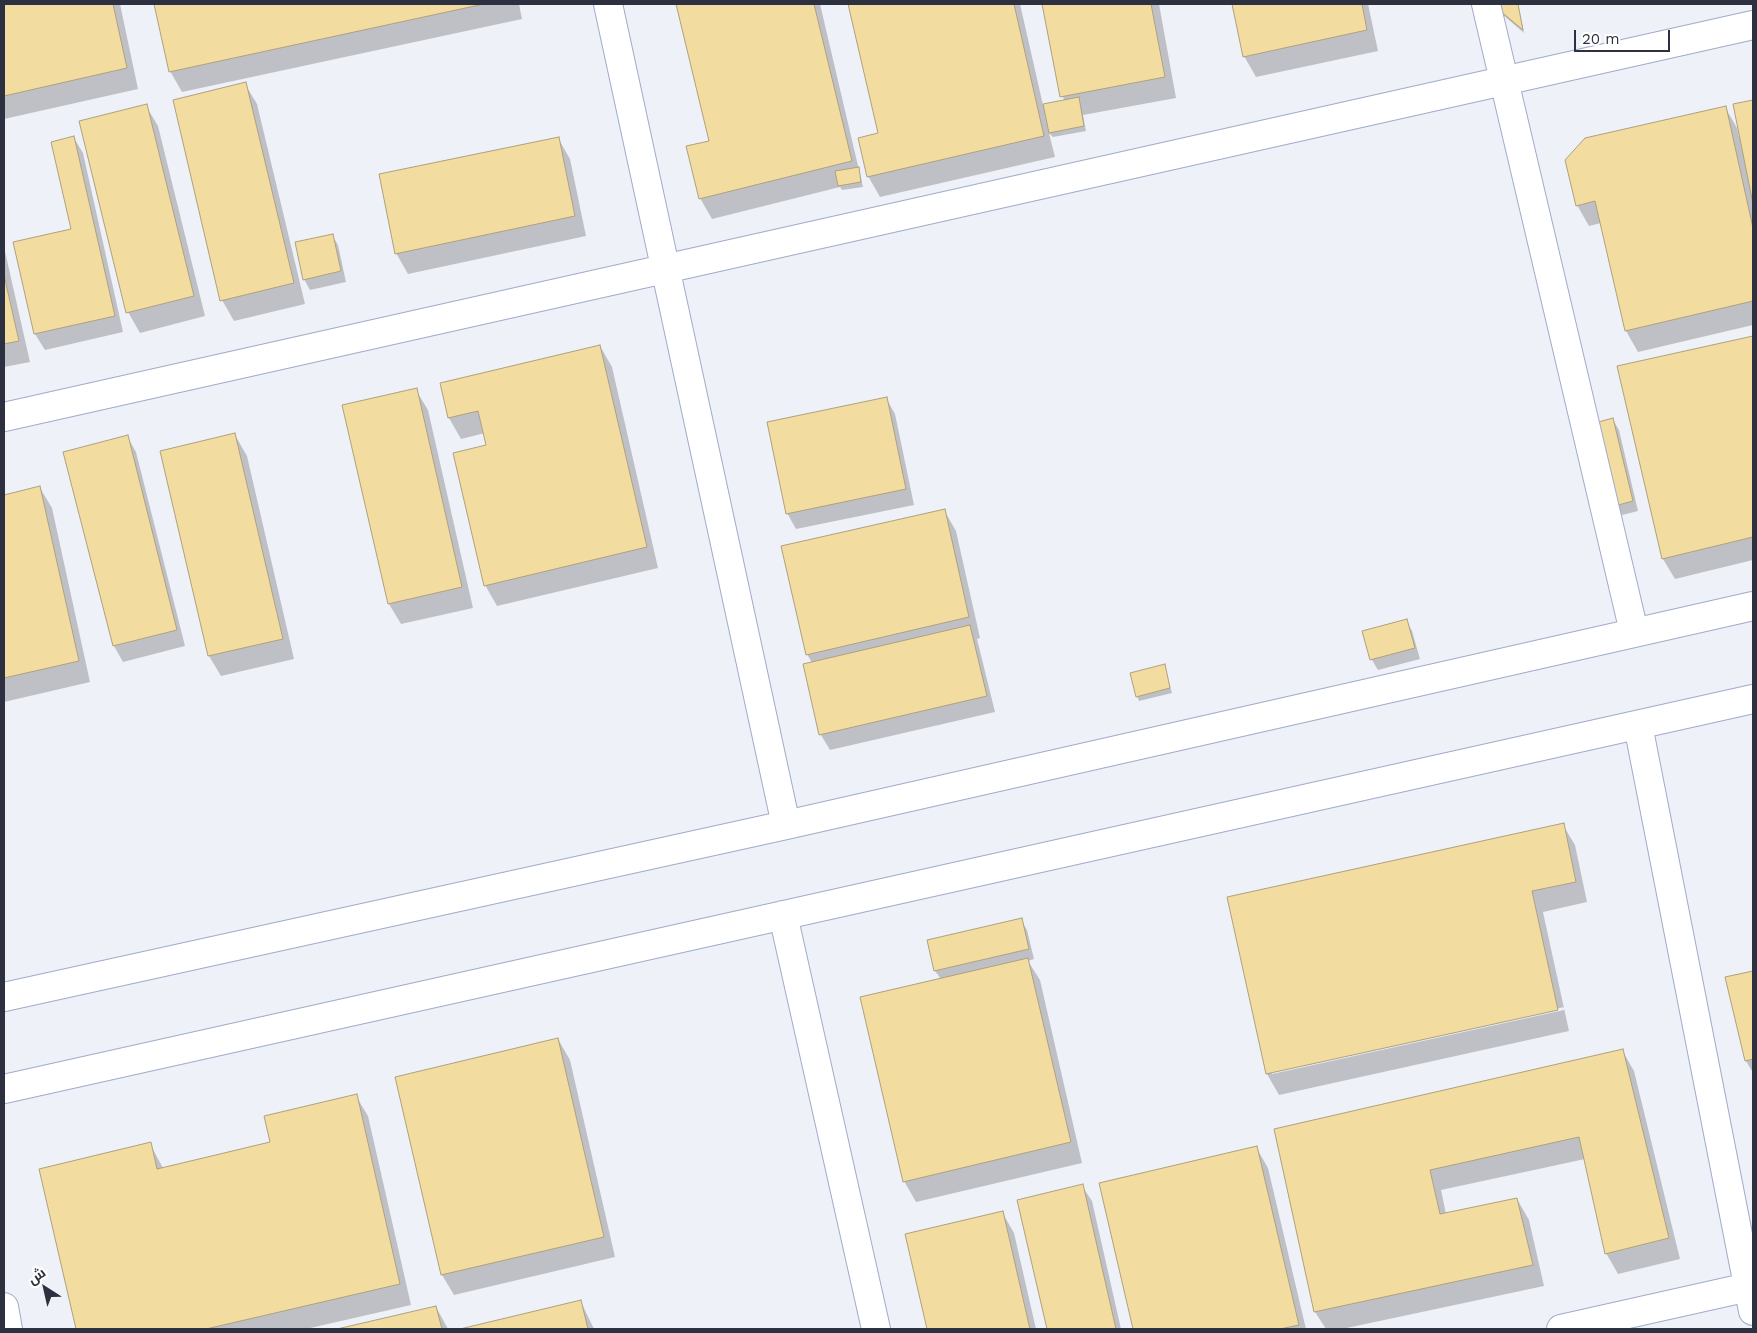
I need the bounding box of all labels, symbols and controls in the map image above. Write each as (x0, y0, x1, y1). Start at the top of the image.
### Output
scale bar (1577, 20, 1673, 52)
text: 20 m (1582, 30, 1620, 48)
north arrow (20, 1263, 70, 1313)
text: ش (24, 1264, 48, 1287)

